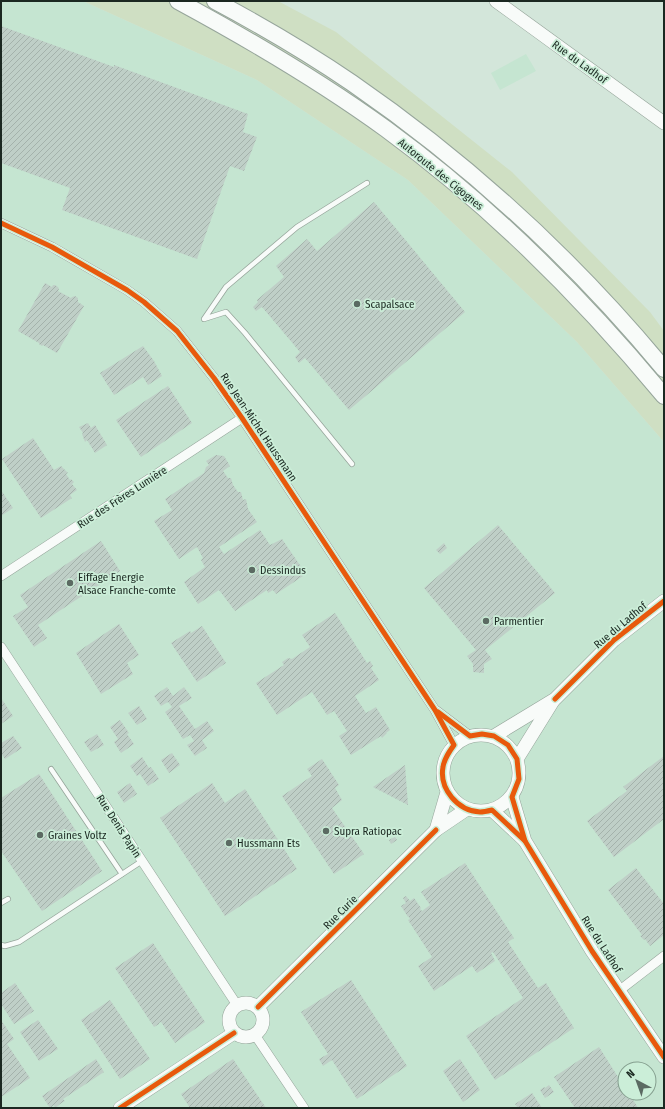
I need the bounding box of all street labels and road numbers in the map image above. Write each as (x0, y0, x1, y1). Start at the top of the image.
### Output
street label: Rue du Ladhof (550, 38, 610, 87)
street label: Autoroute des Cigognes (395, 136, 486, 213)
street label: Rue Jean-Michel Haussmann (217, 371, 300, 484)
street label: Rue des Frères Lumière (75, 464, 169, 531)
street label: Rue du Ladhof (591, 599, 650, 651)
street label: Rue Denis Papin (93, 792, 144, 860)
street label: Rue Curie (321, 893, 360, 932)
street label: Rue du Ladhof (578, 913, 625, 976)

